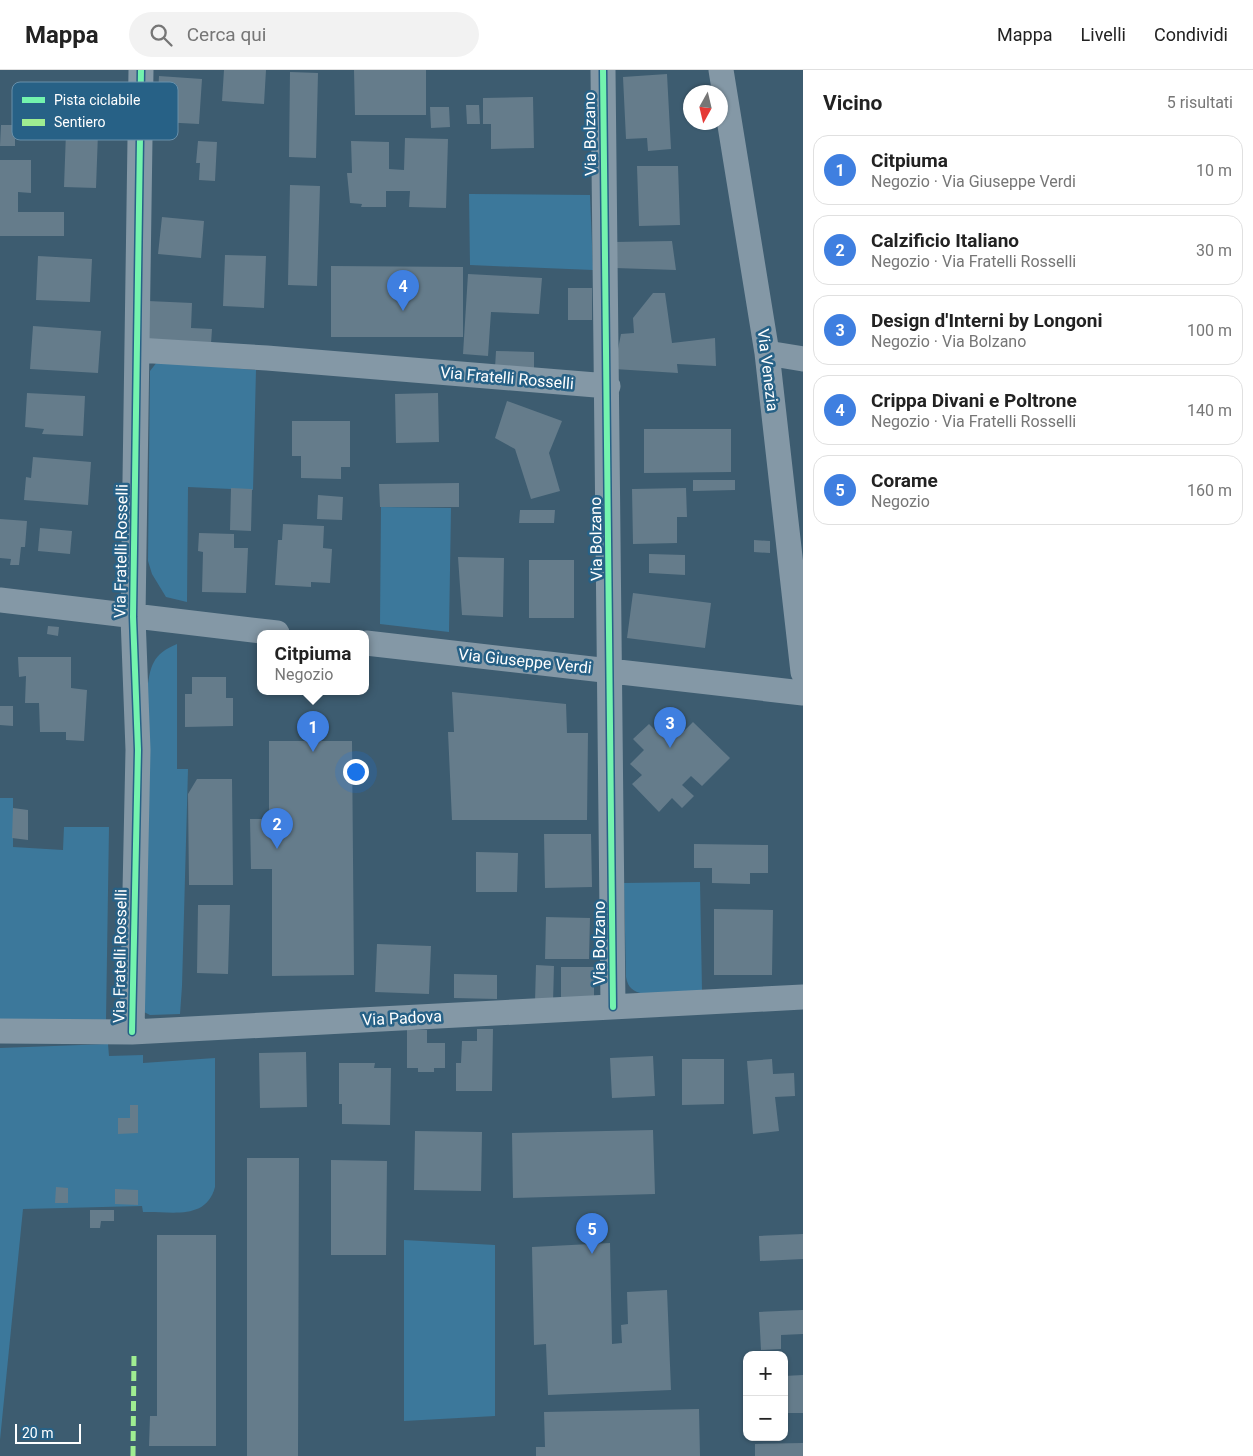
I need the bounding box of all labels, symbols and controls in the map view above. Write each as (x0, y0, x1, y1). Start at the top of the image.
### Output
search box (129, 12, 479, 57)
text: Mappa (25, 21, 99, 49)
icon: search (147, 21, 175, 49)
text: Cerca qui (187, 23, 266, 46)
text: Mappa (997, 24, 1053, 45)
text: Livelli (1081, 24, 1126, 45)
text: Condividi (1154, 24, 1228, 45)
legend (12, 82, 178, 140)
north arrow (683, 85, 728, 130)
text: Vicino (823, 91, 882, 115)
text: Pista ciclabile (54, 92, 140, 108)
street label: Via Bolzano (580, 92, 600, 176)
text: 5 risultati (1167, 93, 1233, 112)
text: Sentiero (54, 114, 105, 130)
text: Citpiuma (871, 149, 948, 172)
text: 1 (835, 161, 845, 180)
text: 10 m (1196, 161, 1232, 180)
text: Negozio · Via Giuseppe Verdi (871, 172, 1076, 191)
text: Calzificio Italiano (871, 229, 1019, 252)
text: 2 (835, 241, 845, 260)
text: 30 m (1196, 241, 1232, 260)
text: Negozio · Via Fratelli Rosselli (871, 252, 1076, 271)
pin: 4 (387, 270, 419, 311)
text: Design d'Interni by Longoni (871, 309, 1102, 332)
text: 3 (835, 321, 845, 340)
text: 100 m (1187, 321, 1232, 340)
street label: Via Venezia (754, 328, 782, 412)
text: Negozio · Via Bolzano (871, 332, 1026, 351)
street label: Via Fratelli Rosselli (439, 363, 575, 393)
text: Crippa Divani e Poltrone (871, 389, 1077, 412)
text: 4 (835, 401, 845, 420)
text: 140 m (1187, 401, 1232, 420)
text: Negozio · Via Fratelli Rosselli (871, 412, 1076, 431)
text: Corame (871, 469, 938, 492)
text: 5 (835, 481, 845, 500)
text: 160 m (1187, 481, 1232, 500)
street label: Via Fratelli Rosselli (110, 484, 132, 618)
text: Negozio (871, 492, 930, 511)
street label: Via Bolzano (586, 497, 606, 581)
popup (257, 630, 369, 695)
text: Citpiuma (275, 642, 351, 665)
street label: Via Giuseppe Verdi (457, 645, 593, 677)
text: Negozio (275, 665, 333, 684)
pin: 3 (654, 707, 686, 748)
pin: 1 (297, 711, 329, 752)
your location (343, 759, 369, 785)
pin: 2 (261, 808, 293, 849)
street label: Via Fratelli Rosselli (109, 889, 131, 1023)
street label: Via Bolzano (590, 901, 609, 985)
street label: Via Padova (362, 1006, 442, 1030)
pin: 5 (576, 1213, 608, 1254)
map controls (743, 1351, 788, 1441)
button: + (743, 1351, 788, 1396)
button: − (743, 1396, 788, 1441)
scale bar (15, 1421, 81, 1444)
text: 20 m (22, 1425, 54, 1441)

